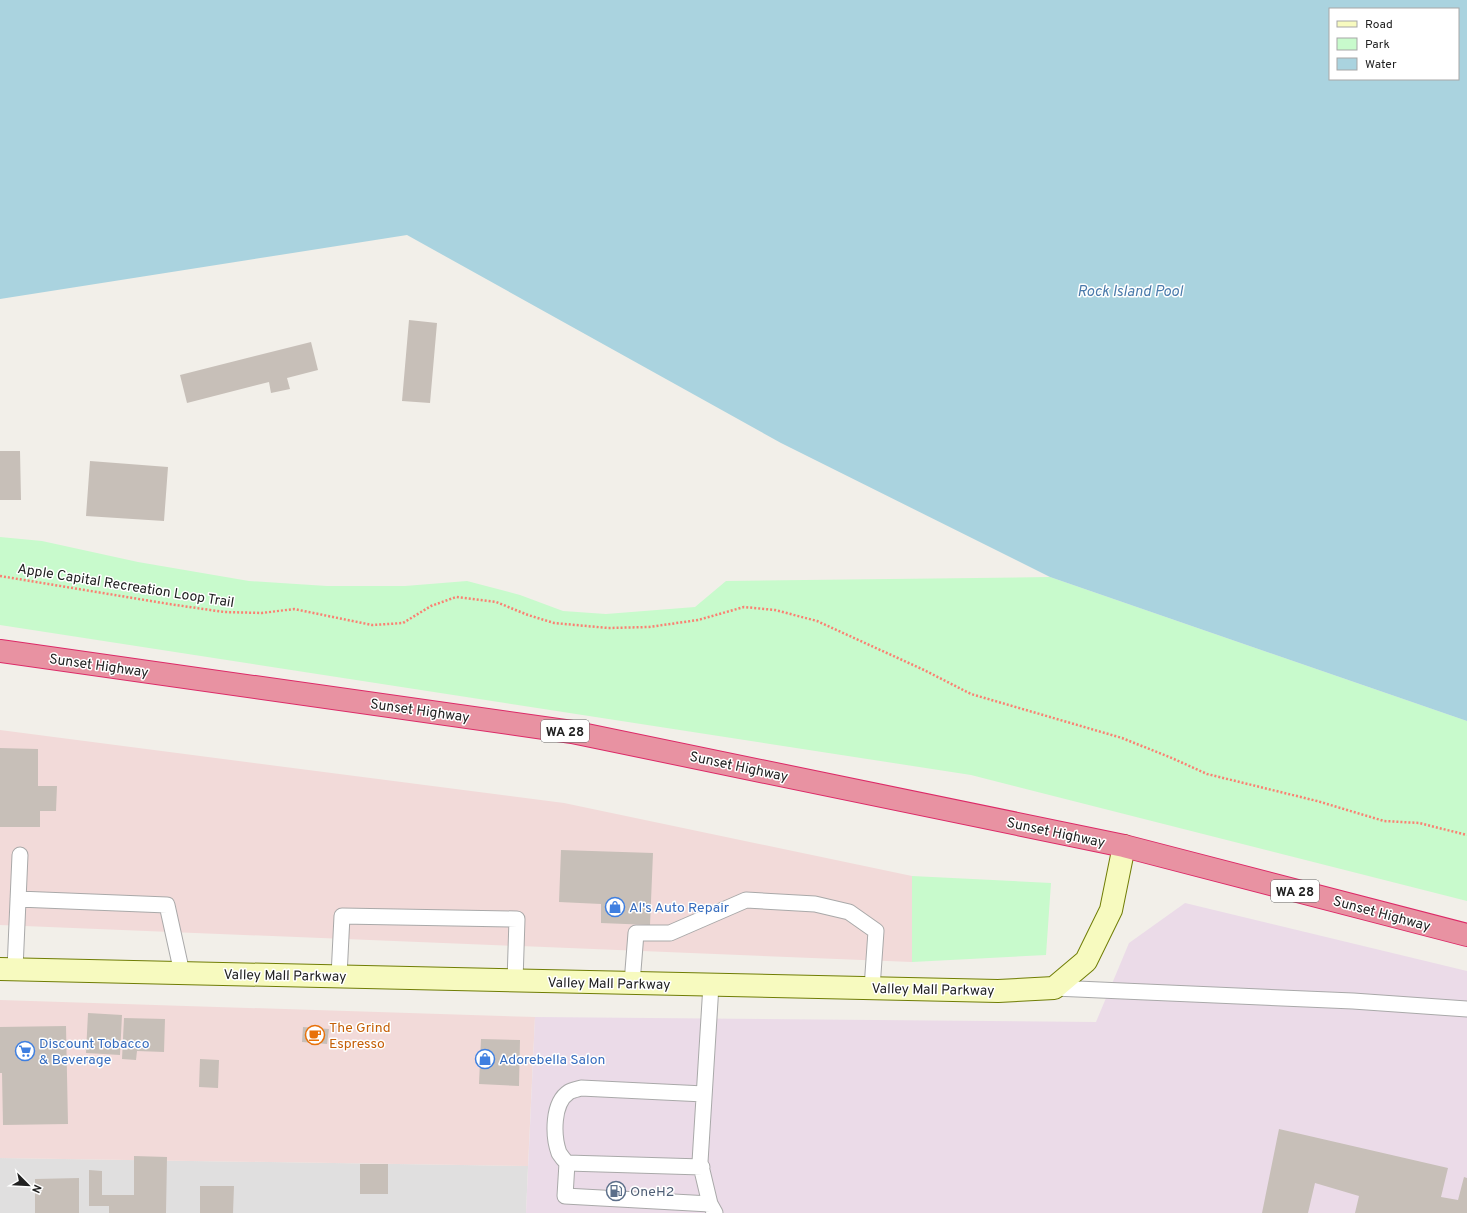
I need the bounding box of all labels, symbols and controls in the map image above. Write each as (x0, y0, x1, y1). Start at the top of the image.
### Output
legend (1329, 8, 1459, 80)
text: Road (1365, 17, 1393, 33)
text: Park (1365, 37, 1390, 53)
text: Water (1365, 57, 1397, 73)
water label: Rock Island Pool (1077, 283, 1184, 302)
street label: Apple Capital Recreation Loop Trail (16, 561, 235, 612)
street label: Sunset Highway (48, 651, 150, 682)
street label: Sunset Highway (369, 696, 471, 727)
road number: WA 28 (541, 720, 589, 742)
street label: Sunset Highway (688, 749, 789, 786)
street label: Sunset Highway (1005, 815, 1106, 852)
road number: WA 28 (1271, 880, 1319, 902)
street label: Sunset Highway (1331, 893, 1432, 936)
shop icon: Al's Auto Repair (604, 896, 626, 918)
place label: Al's Auto Repair (629, 900, 730, 917)
street label: Valley Mall Parkway (223, 967, 347, 986)
street label: Valley Mall Parkway (547, 975, 671, 994)
street label: Valley Mall Parkway (871, 981, 995, 1000)
place label: The Grind Espresso (329, 1020, 391, 1053)
cafe icon: The Grind Espresso (304, 1024, 326, 1046)
place label: Discount Tobacco & Beverage (39, 1036, 150, 1069)
supermarket icon: Discount Tobacco & Beverage (14, 1040, 36, 1062)
shop icon: Adorebella Salon (474, 1048, 496, 1070)
place label: Adorebella Salon (499, 1052, 605, 1069)
north arrow (8, 1165, 48, 1205)
fuel station icon: OneH2 (605, 1180, 627, 1202)
text: N (28, 1182, 44, 1195)
place label: OneH2 (630, 1184, 674, 1201)

